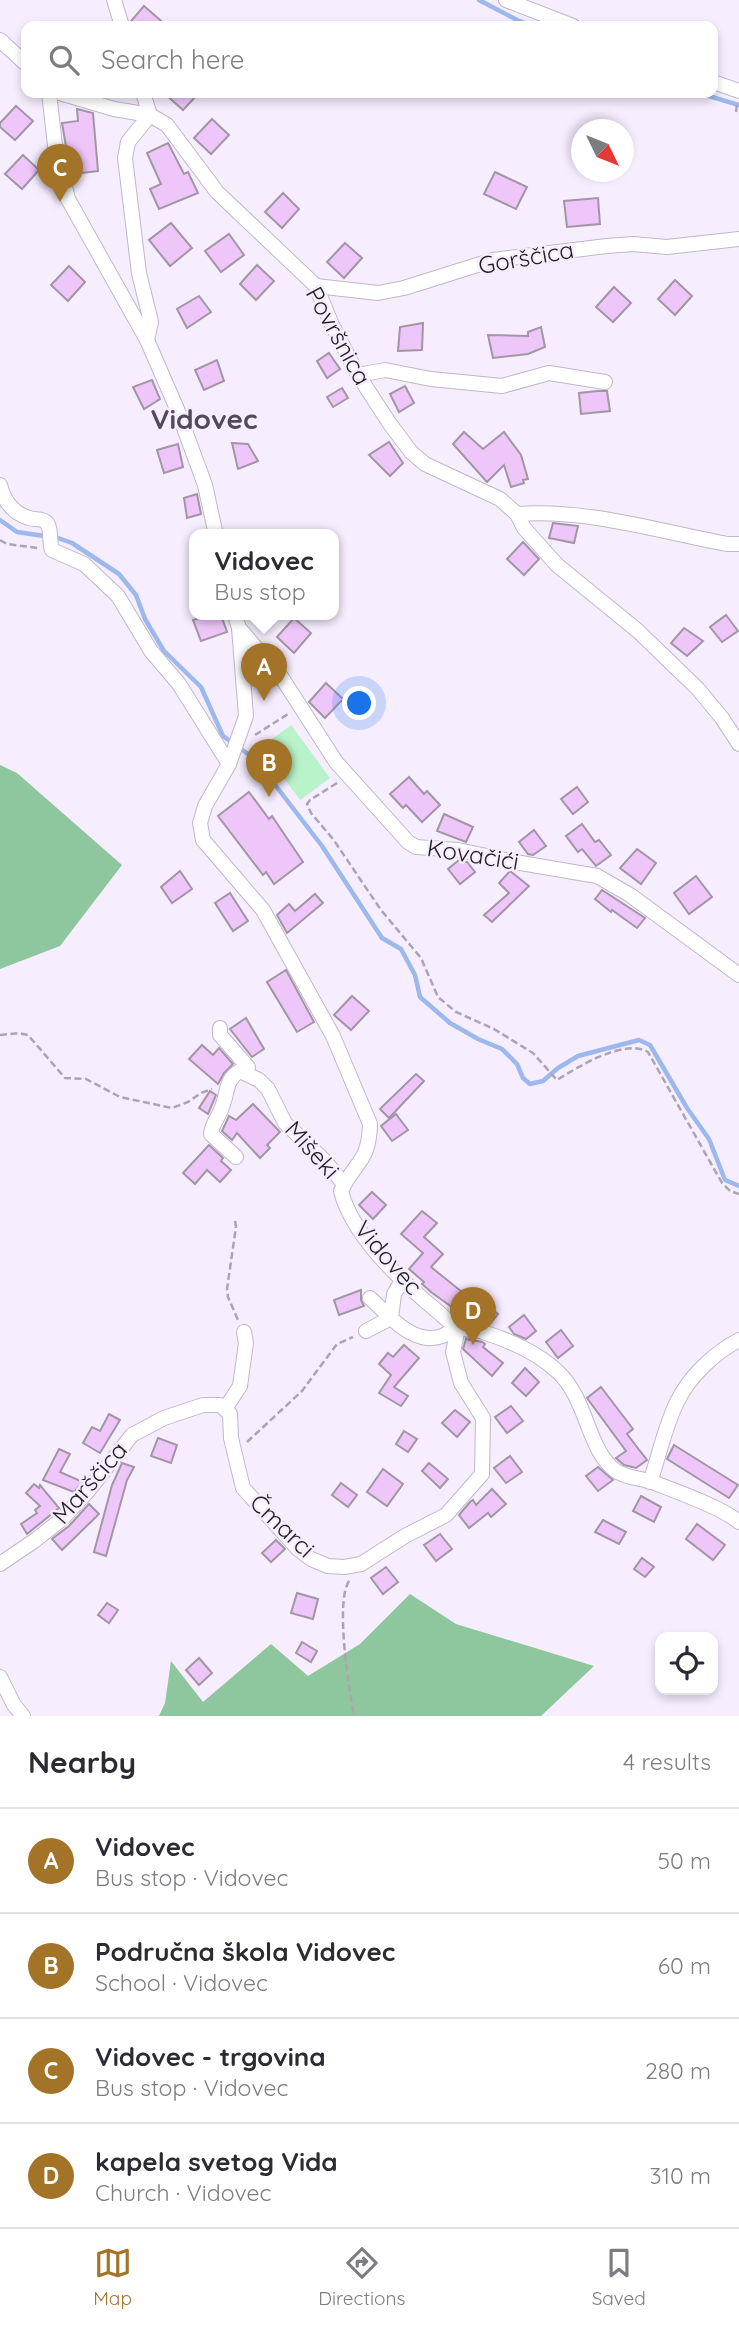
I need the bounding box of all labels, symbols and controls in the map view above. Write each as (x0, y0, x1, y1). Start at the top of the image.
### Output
search box (21, 21, 718, 98)
icon: search (45, 41, 83, 79)
text: Search here (101, 43, 245, 76)
north arrow (571, 119, 634, 182)
pin: C (37, 144, 83, 202)
street label: Gorščica (476, 234, 576, 280)
street label: Površnica (300, 281, 378, 390)
district label: Vidovec (150, 401, 258, 436)
popup (189, 529, 339, 620)
text: Vidovec (214, 544, 314, 577)
text: Bus stop (214, 577, 306, 606)
pin: A (241, 643, 287, 701)
your location (342, 686, 376, 720)
pin: B (246, 739, 292, 797)
street label: Kovačići (425, 832, 521, 876)
street label: Mišeki (279, 1114, 347, 1185)
street label: Vidovec (348, 1214, 429, 1301)
pin: D (450, 1287, 496, 1345)
street label: Marščica (45, 1435, 133, 1530)
street label: Čmarci (244, 1487, 321, 1563)
map controls (655, 1632, 718, 1695)
button: locate (655, 1632, 718, 1695)
text: Nearby (28, 1743, 136, 1781)
text: 4 results (623, 1747, 711, 1776)
text: Vidovec (95, 1830, 195, 1863)
text: A (44, 1846, 58, 1875)
text: 50 m (658, 1846, 711, 1875)
text: Bus stop · Vidovec (95, 1863, 288, 1892)
text: Područna škola Vidovec (95, 1935, 395, 1968)
text: B (43, 1951, 59, 1980)
text: 60 m (658, 1951, 711, 1980)
text: School · Vidovec (95, 1968, 268, 1997)
text: Vidovec - trgovina (95, 2040, 326, 2073)
text: C (44, 2056, 58, 2085)
text: 280 m (645, 2056, 711, 2085)
text: Bus stop · Vidovec (95, 2073, 288, 2102)
text: kapela svetog Vida (95, 2145, 338, 2178)
text: D (43, 2161, 59, 2190)
text: 310 m (649, 2161, 711, 2190)
text: Church · Vidovec (95, 2178, 271, 2207)
tab: Map (93, 2244, 132, 2310)
tab: Directions (318, 2244, 405, 2310)
tab: Saved (592, 2244, 646, 2310)

